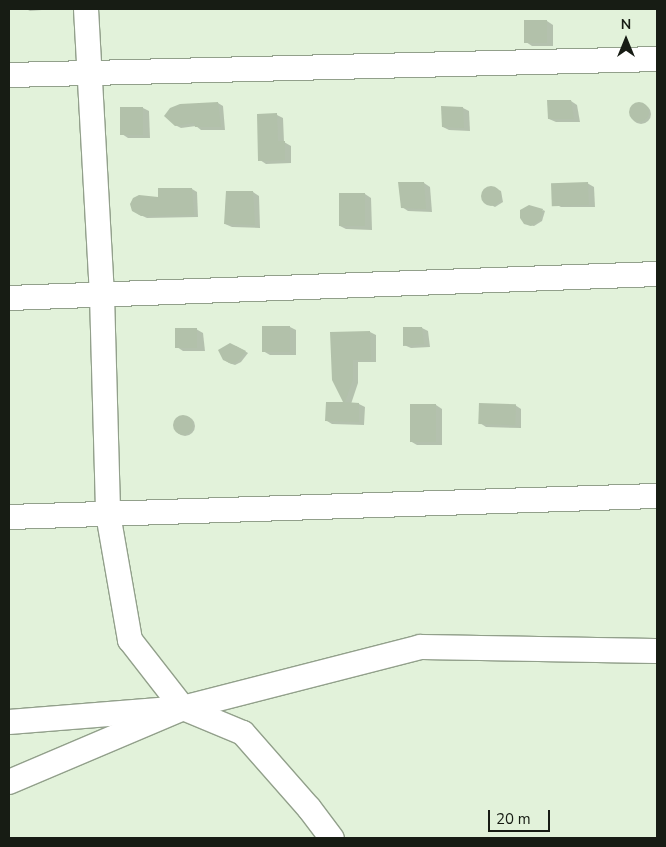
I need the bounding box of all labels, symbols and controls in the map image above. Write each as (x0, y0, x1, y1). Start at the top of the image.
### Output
north arrow (601, 15, 651, 65)
text: N (621, 15, 631, 34)
scale bar (491, 800, 554, 832)
text: 20 m (496, 809, 531, 829)

